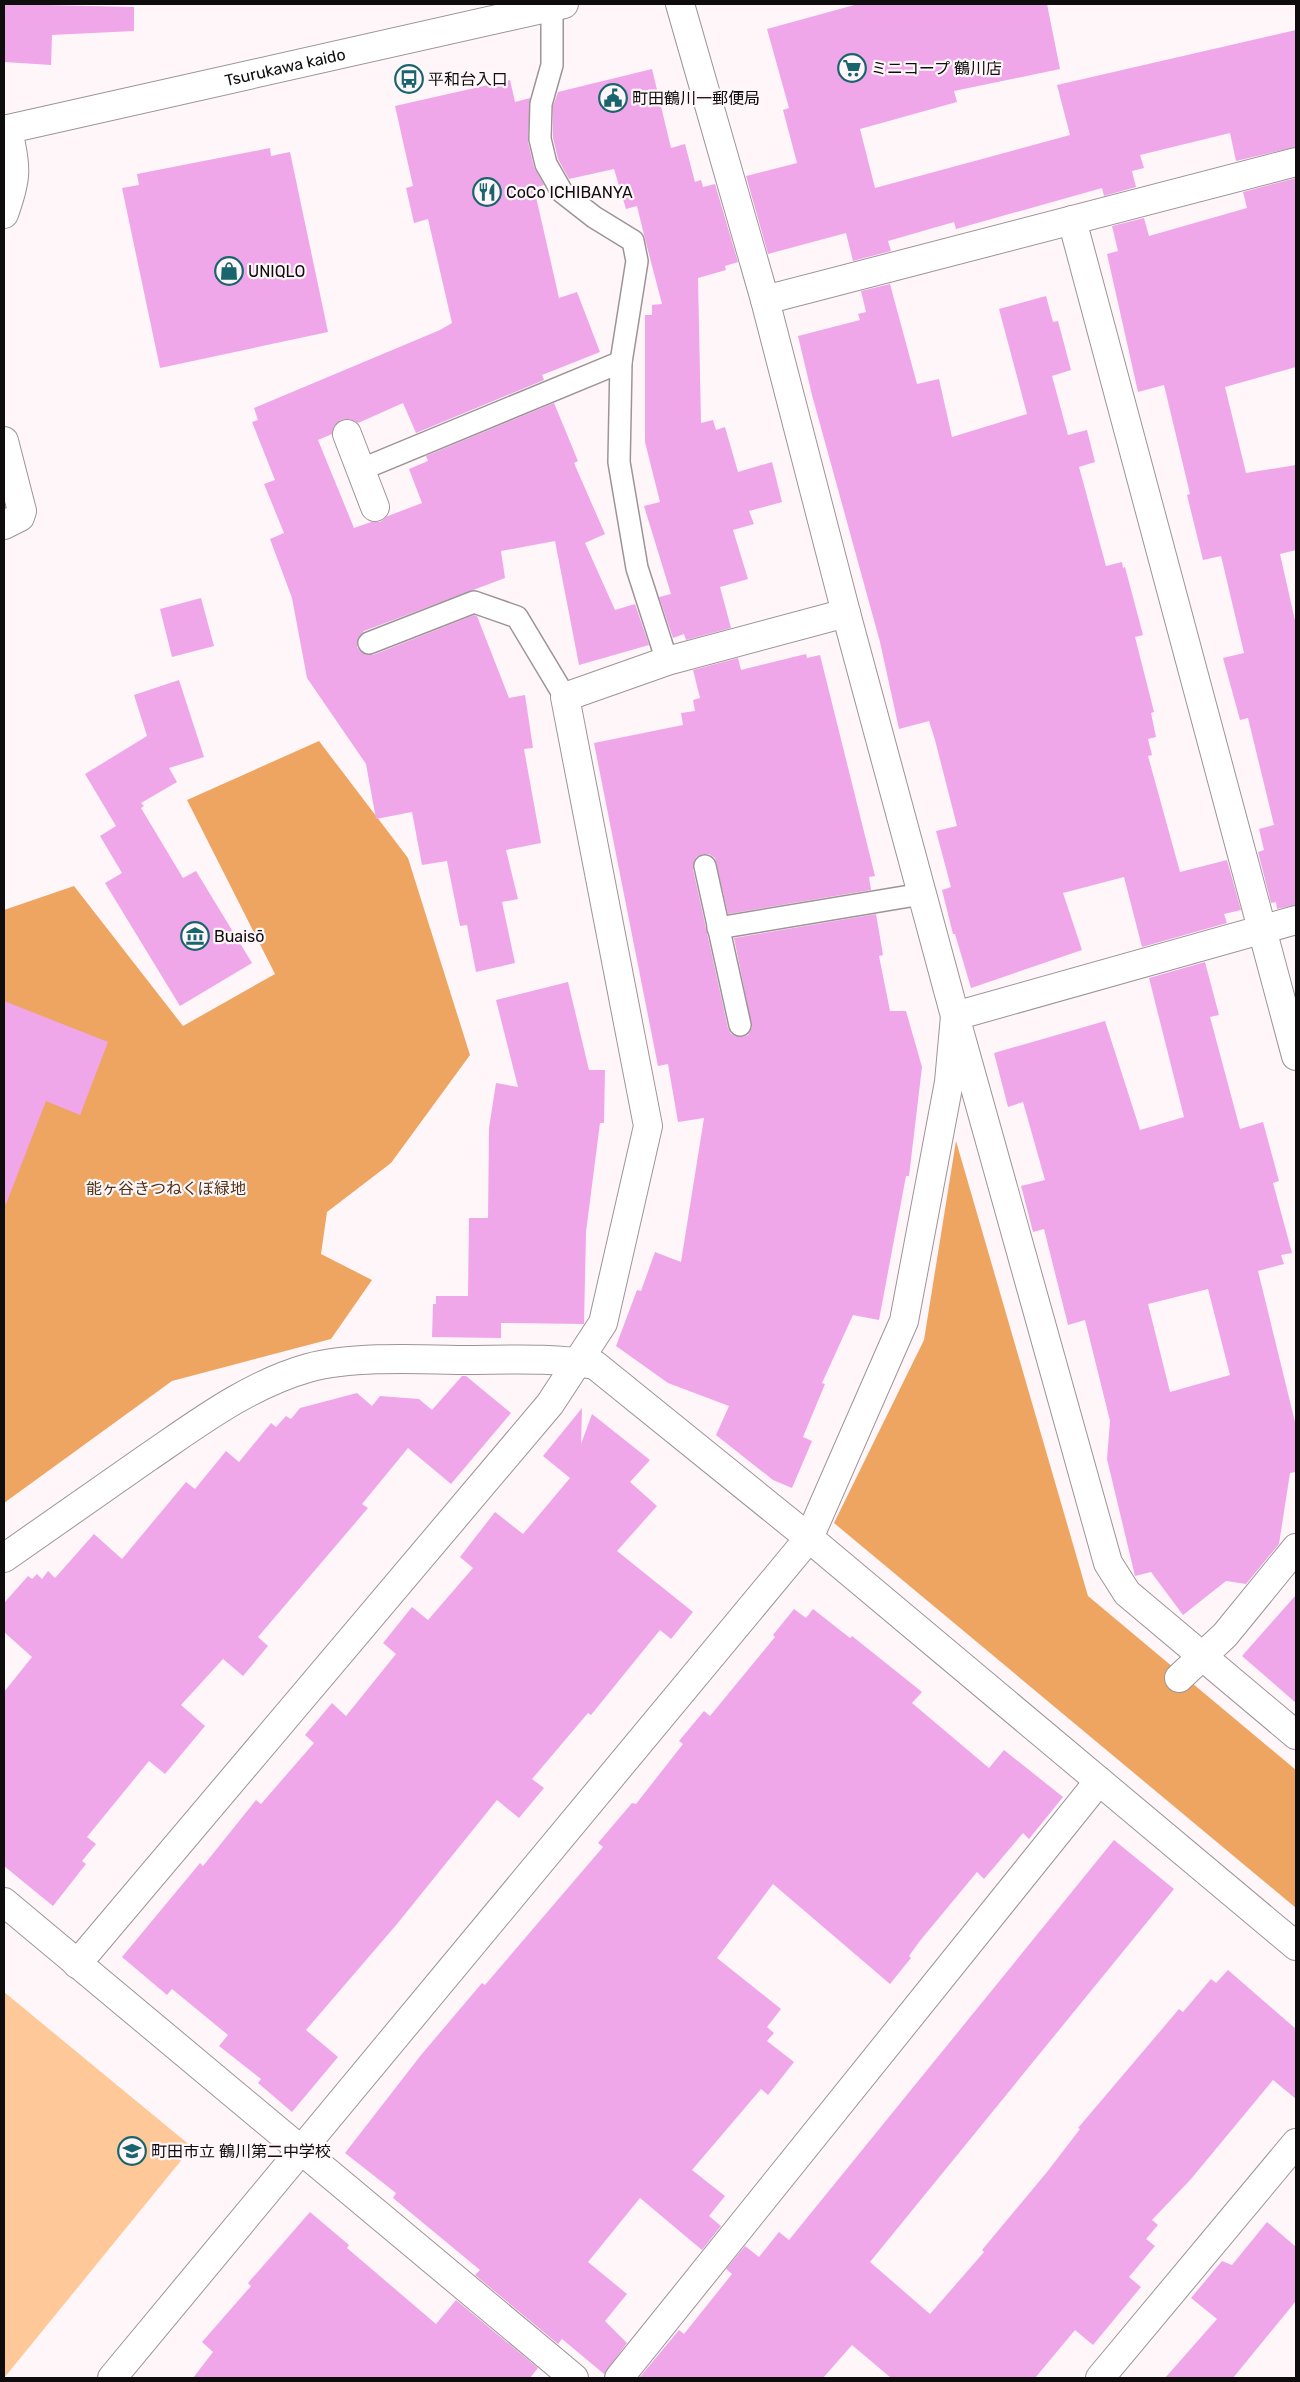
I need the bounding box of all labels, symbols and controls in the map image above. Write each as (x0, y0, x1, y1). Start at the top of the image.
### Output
street label: Tsurukawa kaido (223, 44, 347, 90)
supermarket icon: ミニコープ 鶴川店 (837, 53, 867, 83)
place label: ミニコープ 鶴川店 (871, 59, 1002, 78)
bus stop icon: 平和台入口 (394, 64, 424, 94)
place label: 平和台入口 (428, 70, 508, 89)
public building icon: 町田鶴川一郵便局 (598, 83, 628, 113)
place label: 町田鶴川一郵便局 (632, 89, 760, 108)
restaurant icon: CoCo ICHIBANYA (472, 177, 502, 207)
place label: CoCo ICHIBANYA (506, 183, 633, 202)
shop icon: UNIQLO (214, 256, 244, 286)
place label: UNIQLO (248, 262, 305, 281)
museum icon: Buaisō (180, 921, 210, 951)
place label: Buaisō (214, 927, 264, 946)
park label: 能ヶ谷きつねくぼ緑地 (86, 1179, 246, 1198)
school or university icon: 町田市立 鶴川第二中学校 (117, 2136, 147, 2166)
place label: 町田市立 鶴川第二中学校 (151, 2142, 331, 2161)

